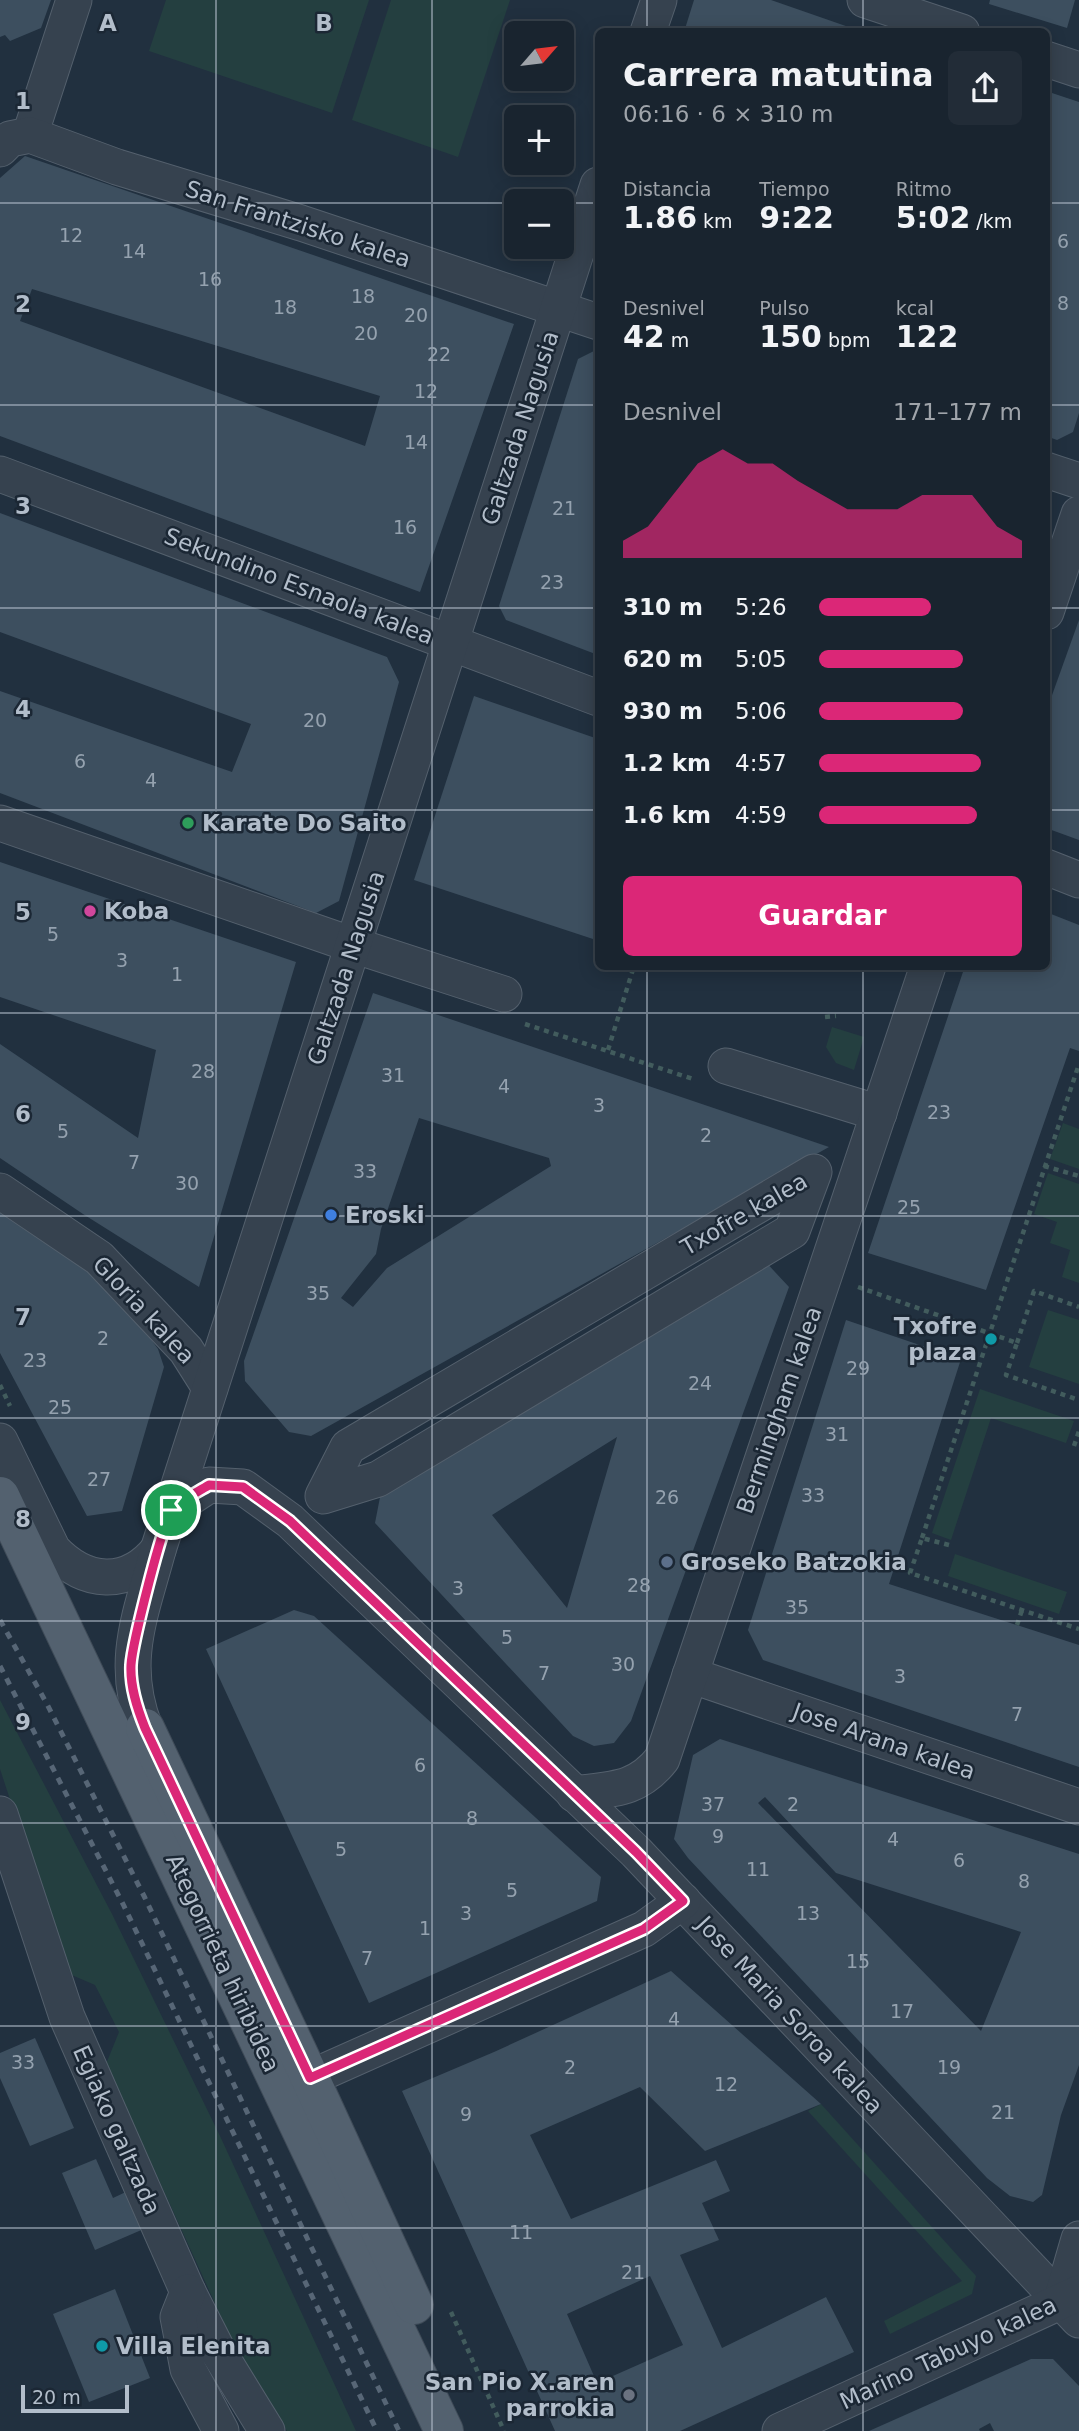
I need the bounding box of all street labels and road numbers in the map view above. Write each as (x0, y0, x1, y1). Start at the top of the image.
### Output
street label: San Frantzisko kalea (182, 175, 414, 273)
street label: Galtzada Nagusia (476, 328, 564, 528)
street label: Sekundino Esnaola kalea (161, 523, 437, 649)
street label: Galtzada Nagusia (302, 868, 390, 1068)
street label: Txofre kalea (675, 1167, 812, 1261)
street label: Gloria kalea (88, 1251, 200, 1369)
street label: Bermingham kalea (731, 1303, 827, 1517)
street label: Jose Arana kalea (787, 1697, 979, 1784)
street label: Ategorrieta hiribidea (161, 1850, 285, 2076)
street label: Jose Maria Soroa kalea (690, 1910, 888, 2119)
street label: Egiako galtzada (68, 2041, 166, 2219)
street label: Marino Tabuyo kalea (836, 2291, 1060, 2415)

